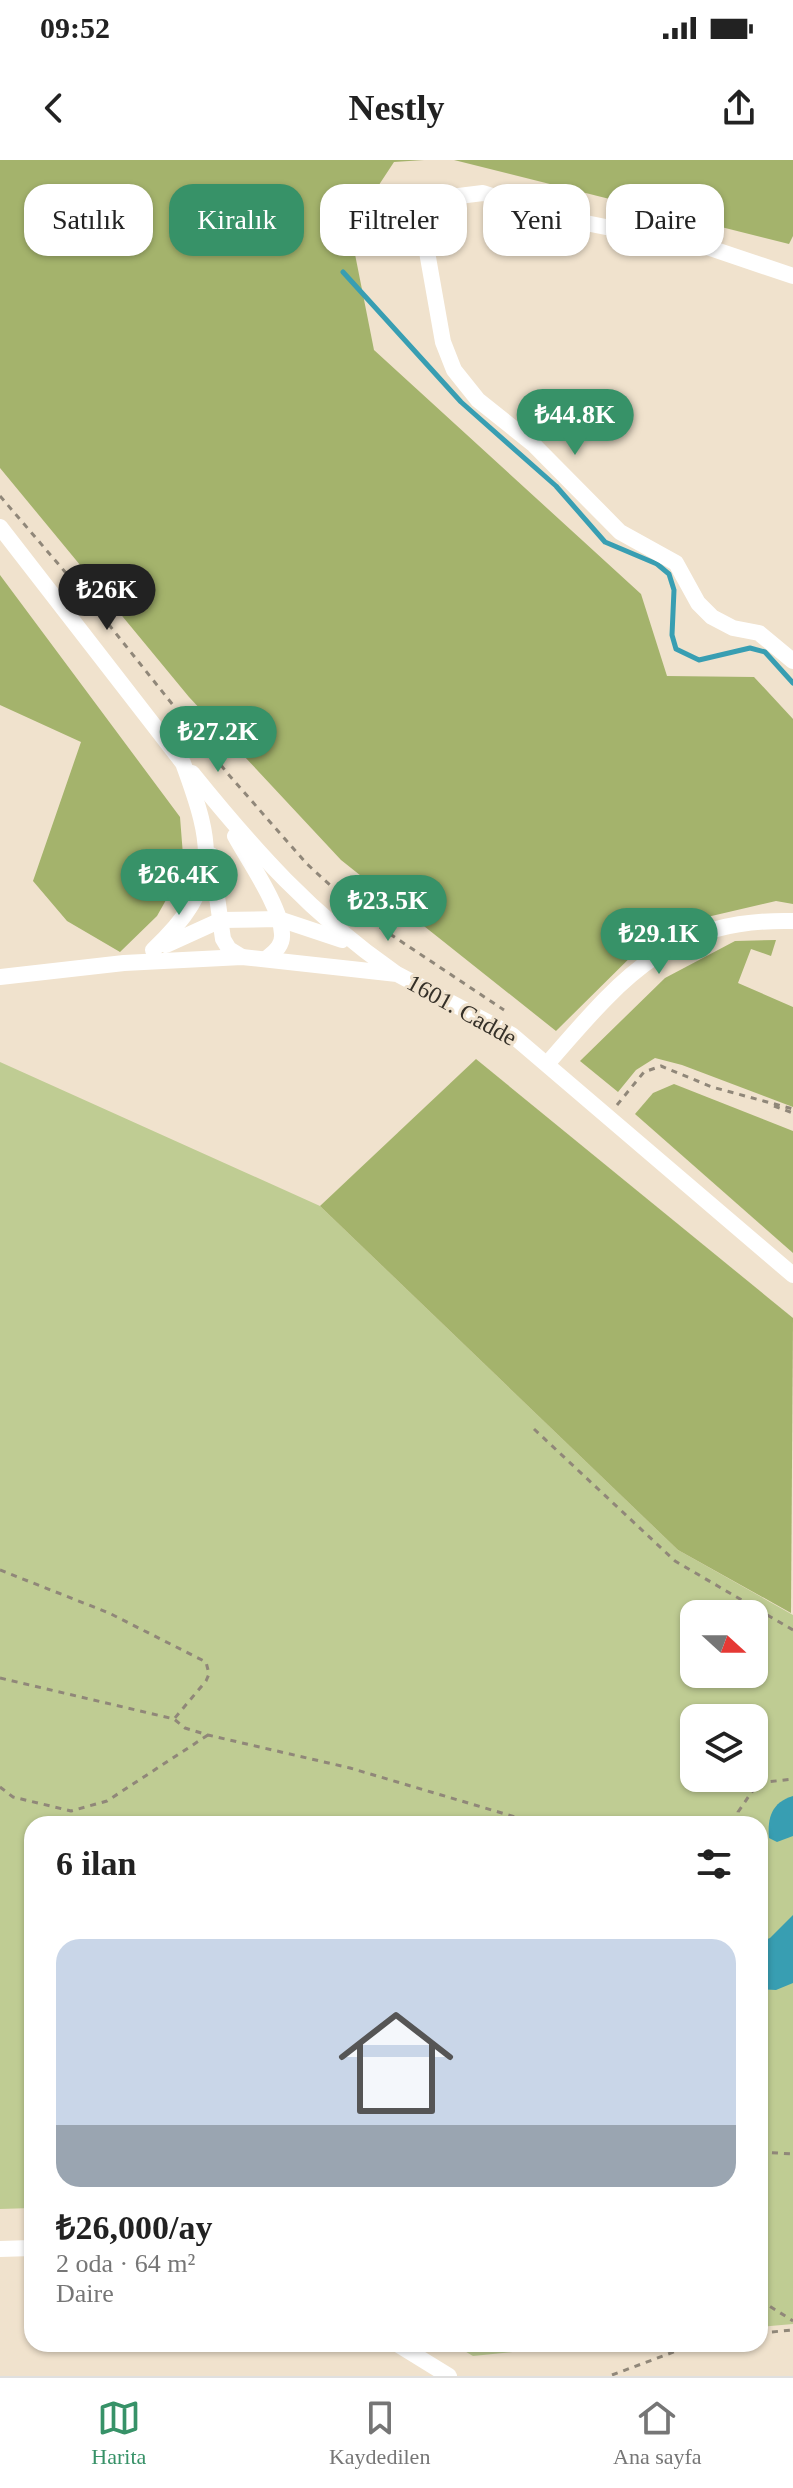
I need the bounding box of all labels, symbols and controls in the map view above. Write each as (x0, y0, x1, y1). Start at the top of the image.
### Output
text: 09:52 (40, 11, 110, 44)
icon: back (32, 86, 76, 130)
icon: share (717, 86, 761, 130)
text: Nestly (349, 88, 444, 128)
chip: Satılık (24, 184, 153, 256)
chip: Kiralık (169, 184, 304, 256)
chip: Filtreler (320, 184, 467, 256)
chip: Yeni (483, 184, 590, 256)
chip: Daire (606, 184, 724, 256)
pin: ₺44.8K (510, 389, 640, 457)
text: ₺44.8K (535, 400, 615, 429)
pin: ₺26K (60, 564, 154, 632)
text: ₺26K (76, 575, 138, 604)
pin: ₺27.2K (153, 706, 283, 774)
text: ₺27.2K (178, 717, 258, 746)
pin: ₺26.4K (114, 849, 244, 917)
text: ₺26.4K (139, 860, 219, 889)
pin: ₺23.5K (323, 875, 453, 943)
text: ₺23.5K (348, 886, 428, 915)
pin: ₺29.1K (594, 908, 724, 976)
text: ₺29.1K (619, 919, 699, 948)
street label: 1601. Cadde (403, 969, 521, 1051)
north arrow (680, 1600, 768, 1688)
map controls (680, 1600, 768, 1792)
button: layers (680, 1704, 768, 1792)
icon: filters (692, 1842, 736, 1886)
text: 6 ilan (56, 1845, 136, 1882)
icon: home (324, 1991, 468, 2135)
text: ₺26,000/ay (56, 2209, 212, 2246)
text: 2 oda · 64 m² (56, 2249, 195, 2278)
text: Daire (56, 2279, 114, 2308)
tab: Harita (91, 2396, 146, 2470)
tab: Kaydedilen (329, 2396, 430, 2470)
tab: Ana sayfa (613, 2396, 702, 2470)

